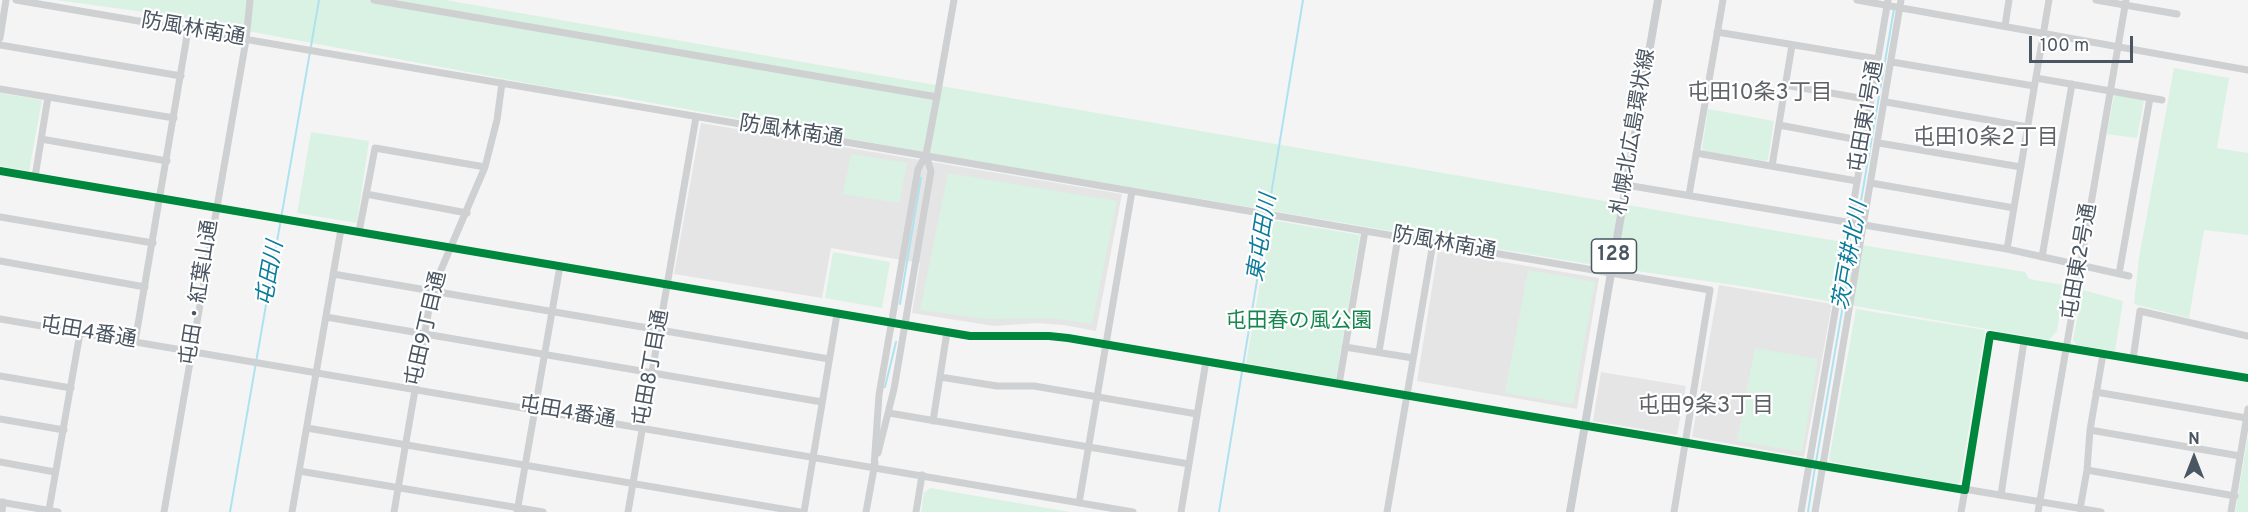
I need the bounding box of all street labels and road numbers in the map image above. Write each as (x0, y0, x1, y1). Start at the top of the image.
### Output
street label: 防風林南通 (139, 9, 247, 53)
street label: 札幌北広島環状線 (1608, 47, 1662, 217)
street label: 屯田東1号通 (1846, 59, 1890, 175)
street label: 防風林南通 (737, 112, 845, 154)
street label: 屯田東2号通 (2058, 202, 2104, 322)
street label: 屯田・紅葉山通 (177, 218, 225, 368)
street label: 防風林南通 (1390, 223, 1498, 267)
road number: 128 (1592, 239, 1636, 273)
street label: 屯田9丁目通 (403, 269, 453, 389)
street label: 屯田8丁目通 (630, 308, 676, 428)
street label: 屯田4番通 (38, 313, 138, 355)
street label: 屯田4番通 (517, 393, 617, 435)

